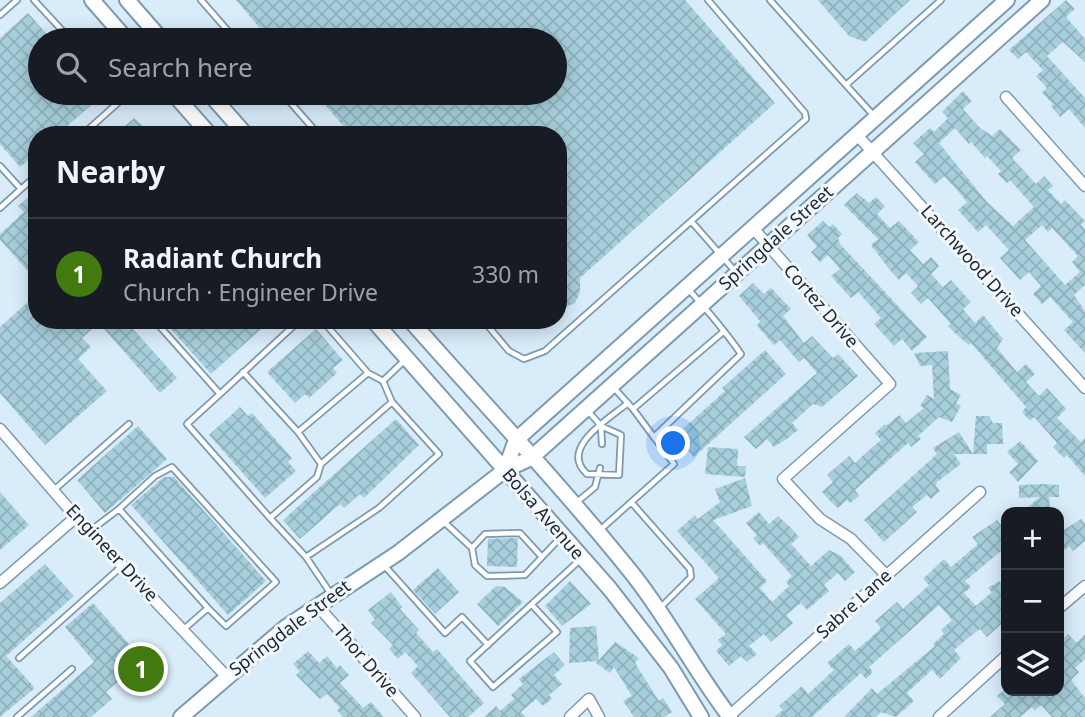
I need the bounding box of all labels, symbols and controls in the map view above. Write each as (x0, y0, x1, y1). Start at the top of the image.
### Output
search box (28, 28, 567, 105)
icon: search (52, 48, 90, 86)
text: Search here (108, 49, 253, 85)
text: Nearby (56, 151, 165, 192)
street label: Springdale Street (713, 179, 838, 295)
street label: Larchwood Drive (916, 199, 1029, 321)
text: Radiant Church (123, 240, 322, 276)
text: 1 (72, 258, 86, 290)
text: 330 m (472, 258, 539, 290)
street label: Cortez Drive (779, 258, 865, 352)
text: Church · Engineer Drive (123, 276, 378, 308)
your location (656, 426, 690, 460)
street label: Bolsa Avenue (497, 463, 590, 564)
street label: Engineer Drive (61, 498, 164, 606)
map controls (1001, 507, 1064, 696)
button: + (1001, 507, 1064, 570)
street label: Sabre Lane (810, 563, 896, 644)
button: − (1001, 570, 1064, 633)
street label: Springdale Street (224, 573, 355, 681)
street label: Thor Drive (329, 619, 405, 702)
button: layers (1001, 633, 1064, 696)
pin: 1 (118, 643, 164, 695)

